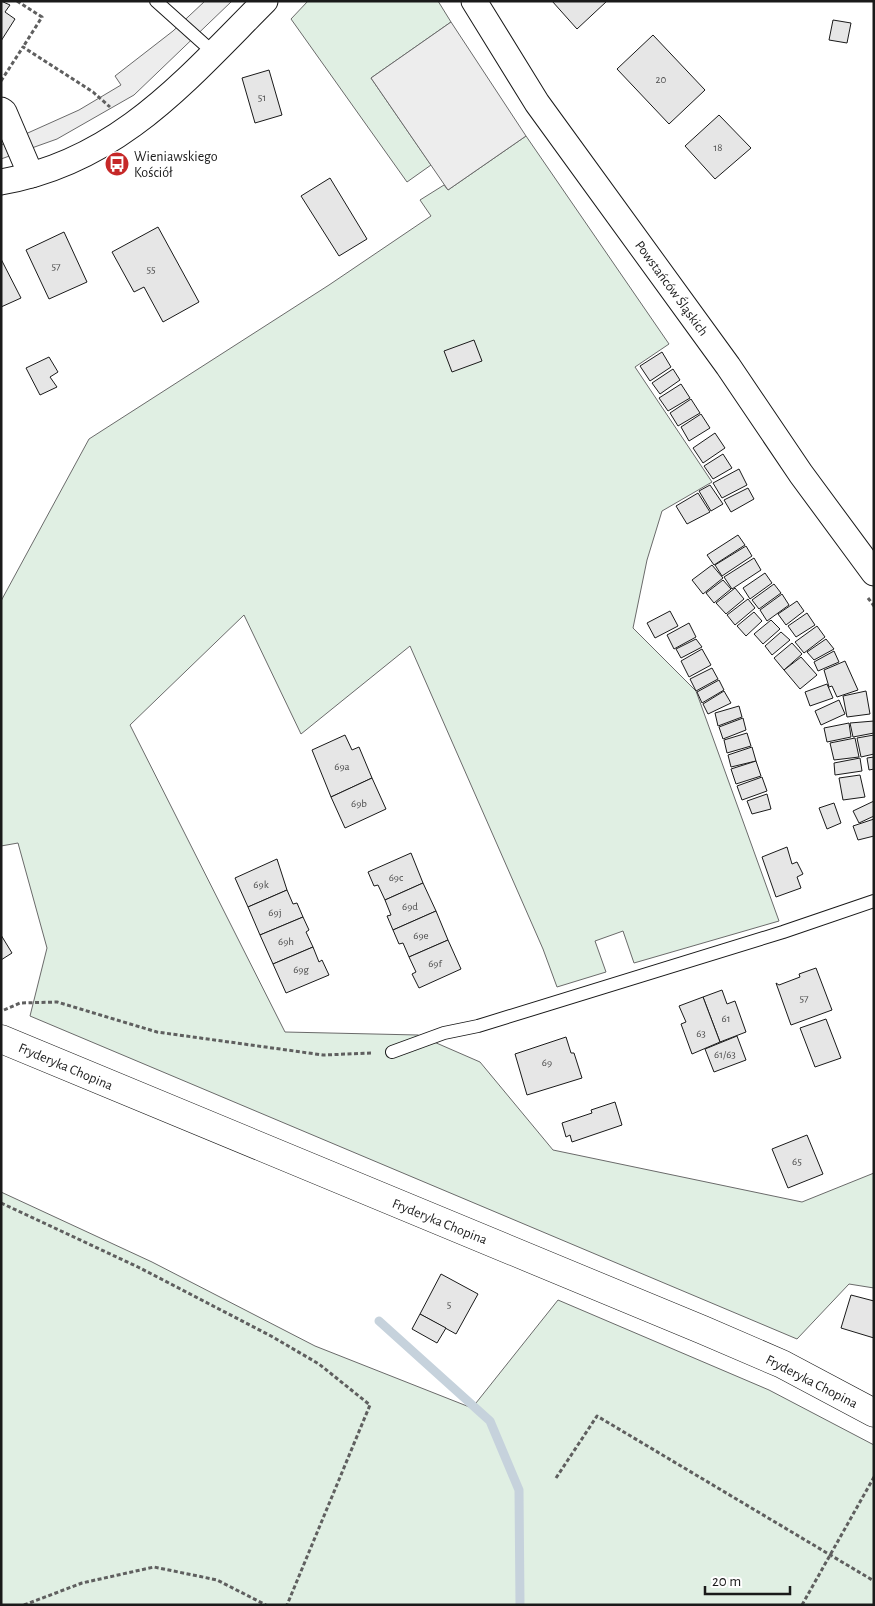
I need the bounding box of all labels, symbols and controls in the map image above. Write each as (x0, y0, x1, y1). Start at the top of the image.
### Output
house number: 20 (656, 74, 667, 85)
house number: 51 (258, 92, 266, 103)
house number: 18 (714, 142, 723, 153)
place label: Wieniawskiego Kościół (134, 150, 218, 180)
bus stop icon: Wieniawskiego Kościół (104, 151, 130, 177)
street label: Powstańców Śląskich (632, 237, 713, 339)
house number: 57 (51, 261, 61, 272)
house number: 55 (146, 264, 156, 275)
house number: 69a (334, 761, 350, 772)
house number: 69b (351, 798, 367, 809)
house number: 69c (389, 872, 404, 883)
house number: 69k (253, 879, 269, 890)
house number: 69d (402, 901, 418, 912)
house number: 69j (268, 907, 282, 918)
house number: 69e (413, 930, 429, 941)
house number: 69h (278, 936, 294, 947)
house number: 69f (428, 958, 442, 969)
house number: 69g (293, 964, 309, 975)
house number: 57 (799, 993, 809, 1004)
house number: 61 (722, 1013, 730, 1024)
house number: 63 (696, 1028, 706, 1039)
street label: Fryderyka Chopina (16, 1041, 115, 1093)
house number: 61/63 (714, 1049, 736, 1060)
house number: 69 (542, 1057, 552, 1068)
house number: 65 (792, 1156, 802, 1167)
street label: Fryderyka Chopina (390, 1197, 490, 1248)
house number: 5 (447, 1299, 452, 1310)
street label: Fryderyka Chopina (763, 1353, 860, 1411)
scale bar (705, 1564, 790, 1596)
text: 20 m (712, 1574, 741, 1589)

